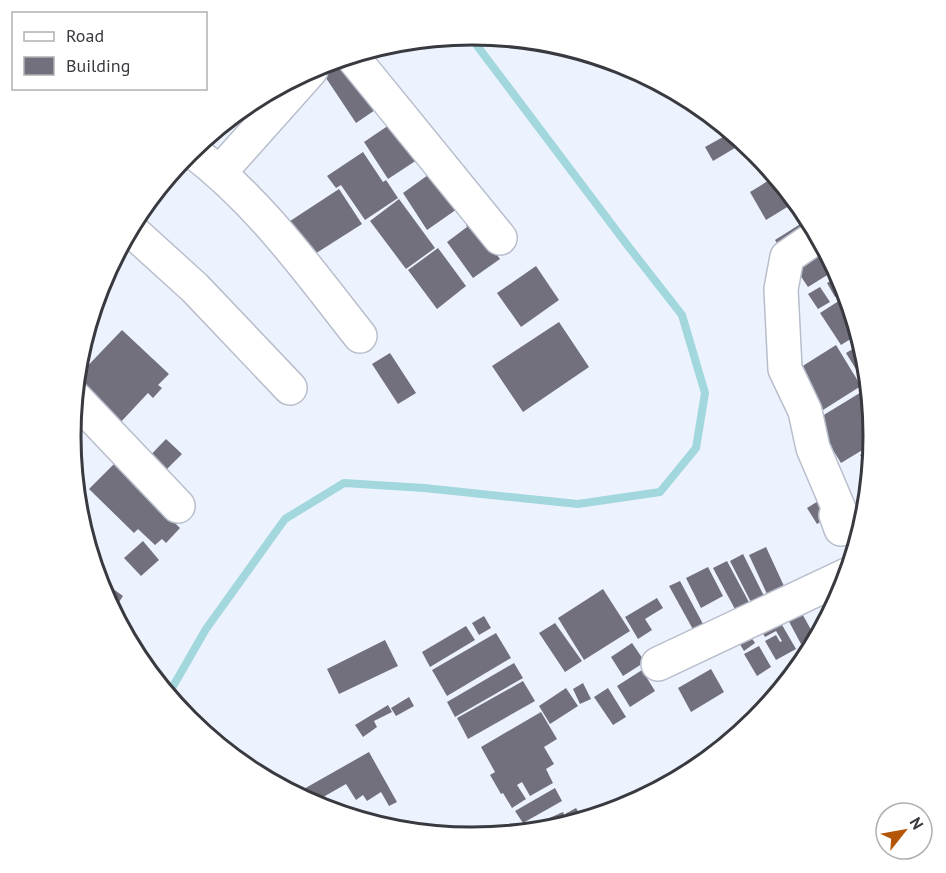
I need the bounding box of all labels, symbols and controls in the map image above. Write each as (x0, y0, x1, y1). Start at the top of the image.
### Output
legend (12, 12, 207, 90)
text: Road (66, 24, 104, 47)
text: Building (66, 54, 130, 77)
north arrow (874, 801, 934, 861)
text: N (906, 814, 928, 833)

